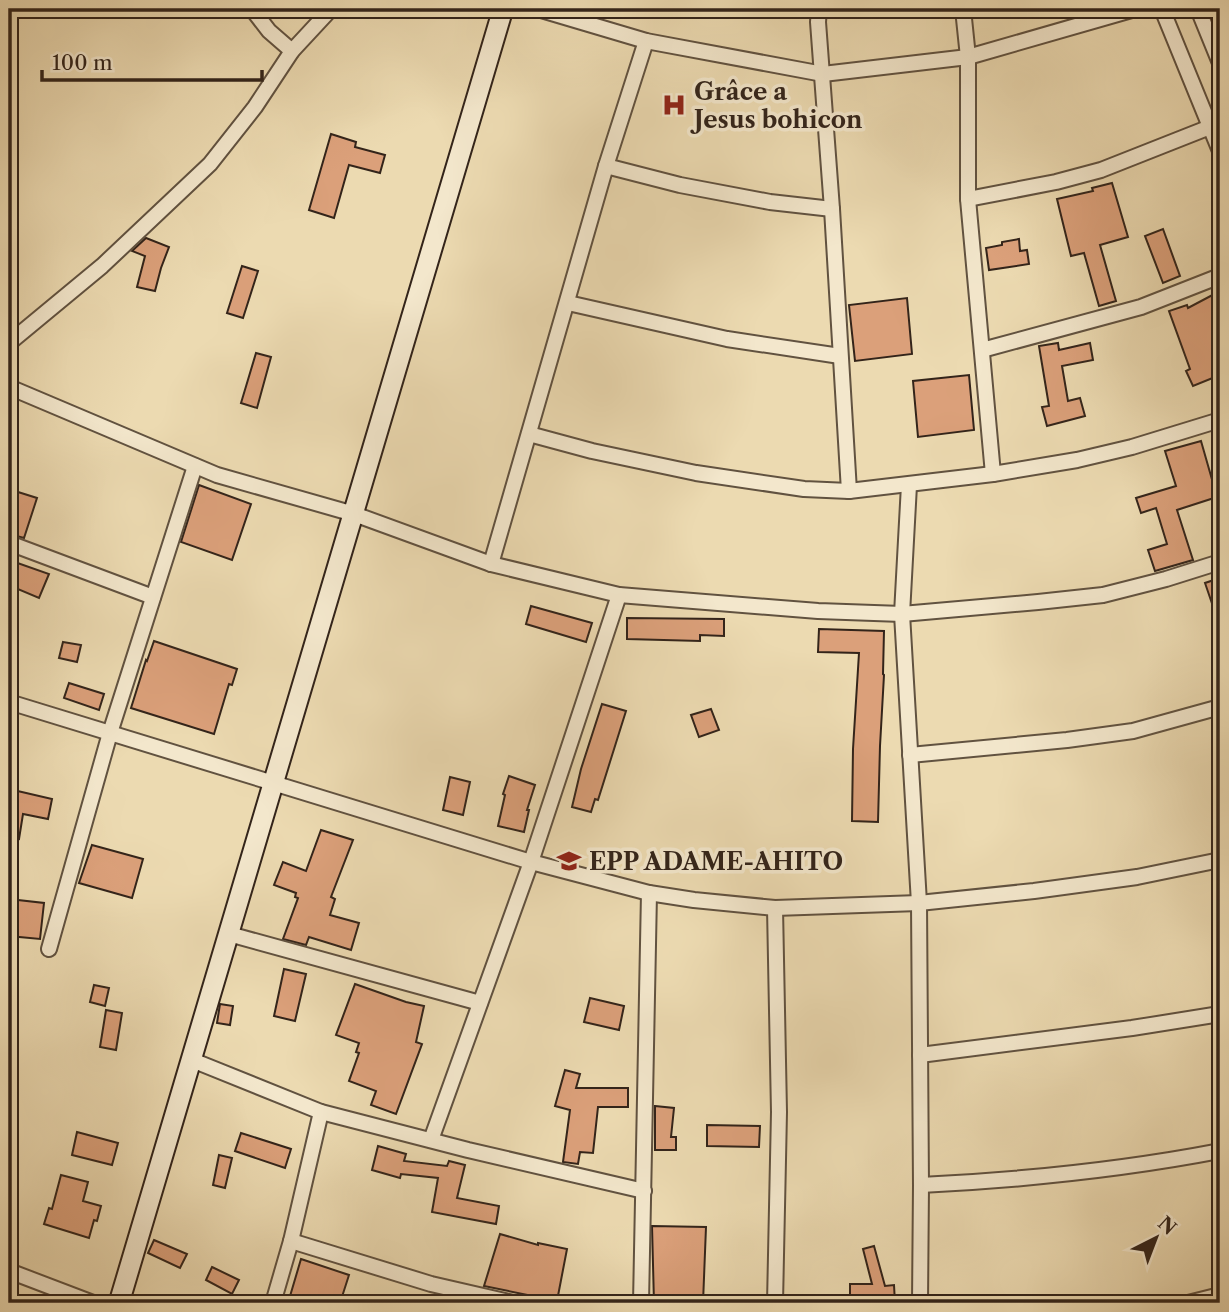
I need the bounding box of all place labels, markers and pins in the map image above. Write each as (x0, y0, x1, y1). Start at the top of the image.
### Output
place label: Grâce a Jesus bohicon (690, 77, 863, 134)
hospital icon: Grâce a Jesus bohicon (660, 91, 688, 119)
school or university icon: EPP ADAME-AHITO (555, 847, 583, 875)
place label: EPP ADAME-AHITO (589, 847, 843, 876)

